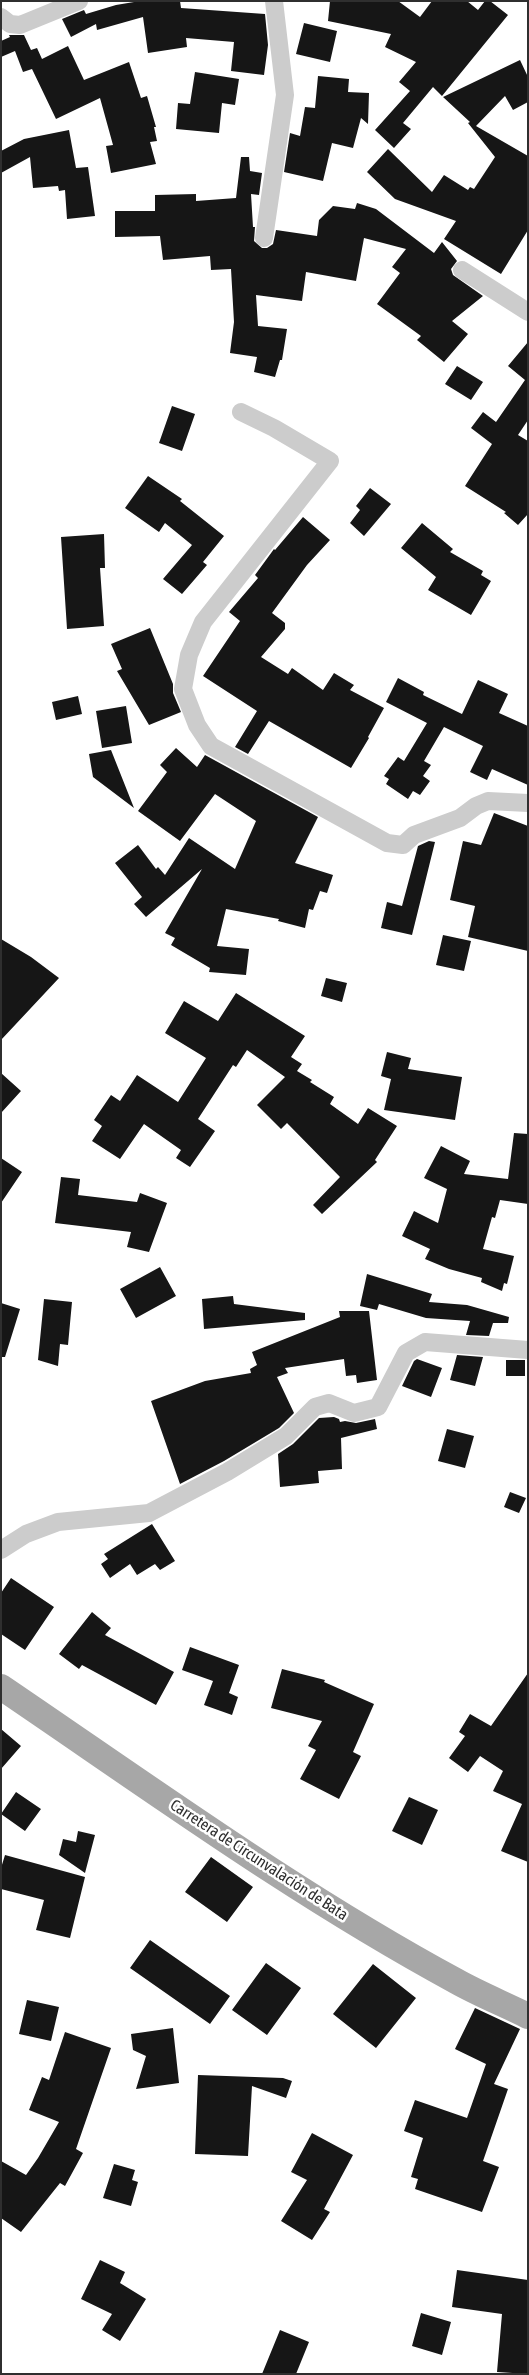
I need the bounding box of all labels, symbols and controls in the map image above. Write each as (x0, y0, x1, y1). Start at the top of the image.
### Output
street label: Carretera de Circunvalación de Bata (167, 1795, 351, 1925)

